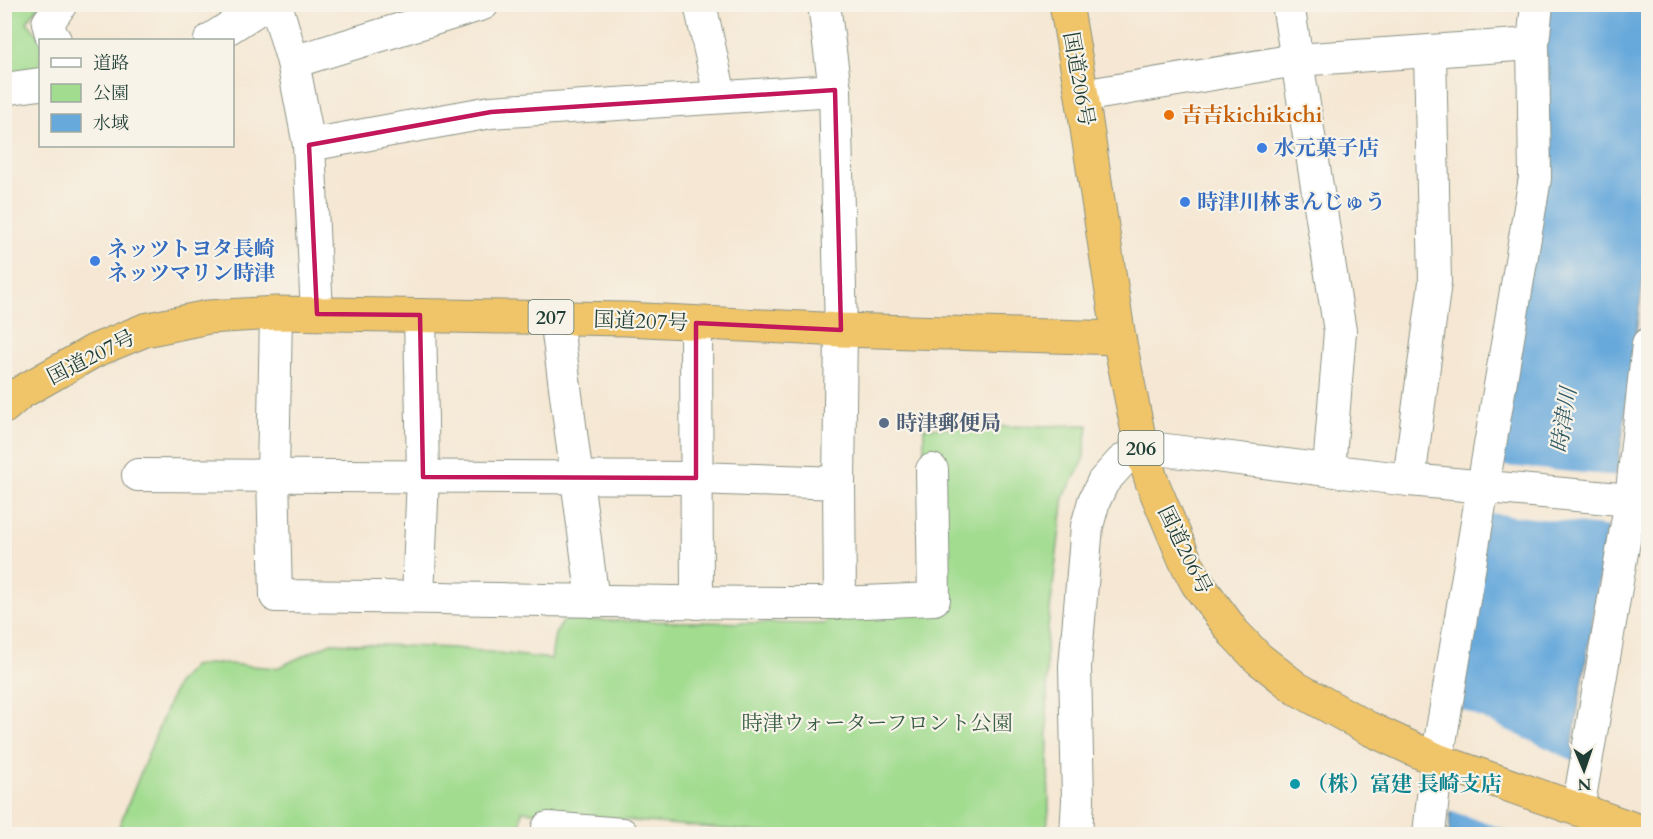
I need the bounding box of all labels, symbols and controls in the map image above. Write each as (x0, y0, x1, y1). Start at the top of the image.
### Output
street label: 国道206号 (1056, 30, 1101, 129)
legend (39, 39, 234, 147)
text: 道路 (93, 51, 129, 76)
text: 公園 (93, 81, 129, 106)
place label: 吉吉kichikichi (1181, 101, 1323, 130)
marker: 吉吉kichikichi (1162, 108, 1176, 122)
text: 水域 (93, 111, 129, 136)
place label: 水元菓子店 (1274, 134, 1379, 163)
marker: 水元菓子店 (1255, 141, 1269, 155)
place label: 時津川林まんじゅう (1197, 188, 1386, 217)
marker: 時津川林まんじゅう (1178, 195, 1192, 209)
place label: ネッツトヨタ長崎 ネッツマリン時津 (107, 235, 275, 288)
marker: ネッツトヨタ長崎 ネッツマリン時津 (88, 254, 102, 268)
road number: 207 (528, 300, 574, 334)
street label: 国道207号 (593, 305, 689, 338)
street label: 国道207号 (42, 323, 140, 392)
water label: 時津川 (1544, 383, 1584, 455)
place label: 時津郵便局 (896, 409, 1001, 438)
marker: 時津郵便局 (877, 416, 891, 430)
road number: 206 (1118, 431, 1164, 465)
street label: 国道206号 (1151, 501, 1218, 599)
park label: 時津ウォーターフロント公園 (741, 709, 1013, 738)
north arrow (1554, 740, 1614, 800)
place label: （株）富建 長崎支店 (1307, 770, 1502, 799)
text: N (1577, 773, 1592, 795)
marker: （株）富建 長崎支店 (1288, 777, 1302, 791)

